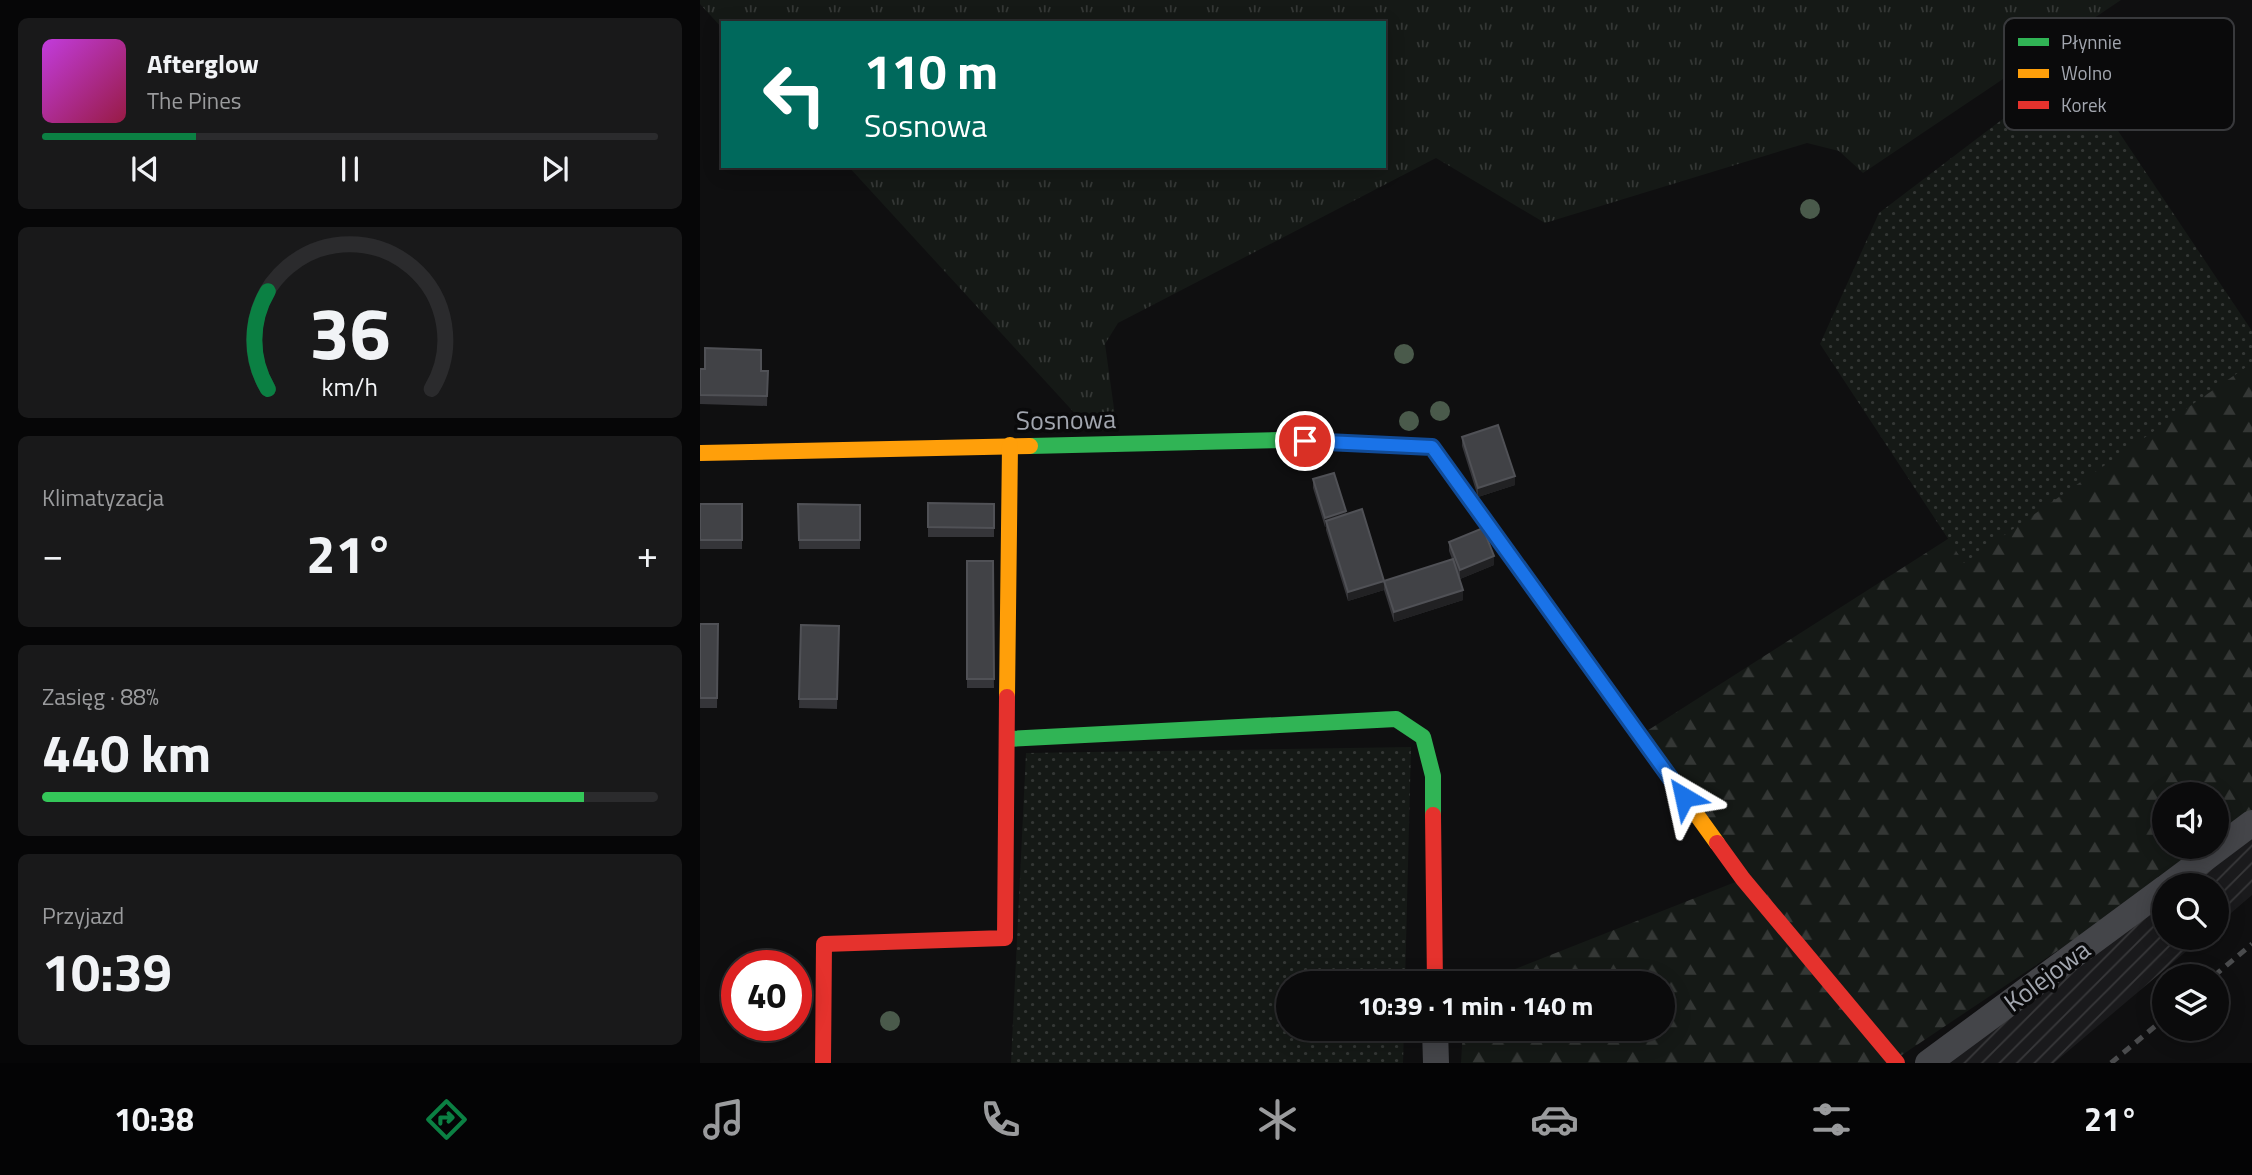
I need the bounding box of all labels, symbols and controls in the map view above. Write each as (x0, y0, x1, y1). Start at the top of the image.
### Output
legend (2004, 18, 2234, 130)
text: Płynnie (2061, 27, 2122, 56)
text: 110 m (864, 33, 998, 108)
text: Afterglow (147, 44, 259, 83)
icon: left (749, 49, 840, 140)
text: Wolno (2061, 58, 2112, 87)
text: The Pines (147, 83, 241, 118)
text: Korek (2061, 90, 2107, 119)
text: Sosnowa (864, 101, 987, 149)
icon: previous (126, 150, 164, 188)
icon: pause (331, 150, 369, 188)
icon: next (536, 150, 574, 188)
text: 36 (309, 277, 391, 387)
text: km/h (322, 367, 378, 405)
street label: Sosnowa (1016, 399, 1116, 440)
pin (1275, 411, 1335, 471)
icon: arrive (1286, 422, 1324, 460)
text: Klimatyzacja (42, 480, 164, 515)
text: 21° (306, 514, 394, 593)
text: − (42, 525, 63, 583)
text: + (637, 525, 658, 583)
text: Zasięg · 88% (42, 679, 159, 714)
text: 440 km (42, 713, 211, 792)
position arrow (1647, 760, 1721, 834)
map controls (2152, 782, 2229, 1041)
button: sound (2152, 782, 2229, 859)
button: search (2152, 873, 2229, 950)
text: Przyjazd (42, 898, 124, 933)
street label: Kolejowa (1995, 930, 2098, 1021)
text: 10:39 (42, 932, 172, 1011)
speed limit sign: 40 (721, 950, 812, 1041)
button: layers (2152, 964, 2229, 1041)
text: 10:39 · 1 min · 140 m (1358, 986, 1593, 1025)
text: 10:38 (114, 1095, 194, 1143)
icon: directions (422, 1095, 471, 1144)
icon: music (699, 1095, 748, 1144)
icon: phone (976, 1095, 1025, 1144)
icon: climate (1253, 1095, 1302, 1144)
icon: car (1530, 1095, 1579, 1144)
icon: filters (1807, 1095, 1856, 1144)
text: 21° (2084, 1095, 2138, 1143)

